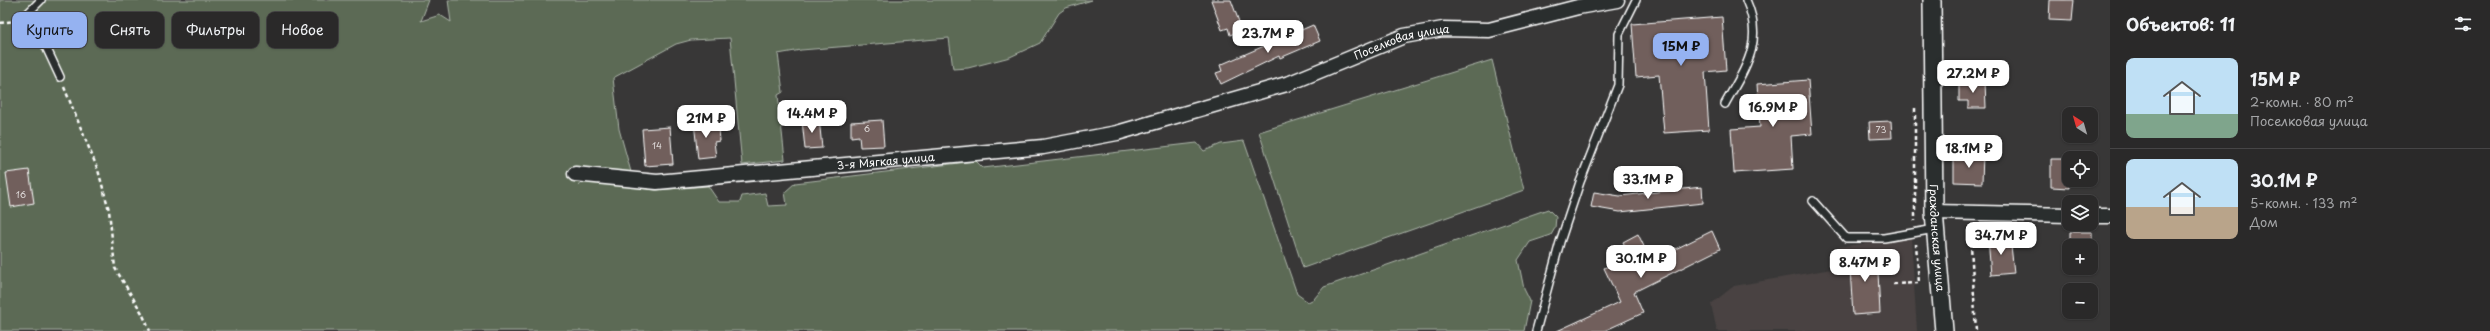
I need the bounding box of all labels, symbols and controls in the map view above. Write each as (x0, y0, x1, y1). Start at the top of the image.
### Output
text: Объектов: 11 (2126, 11, 2235, 37)
chip: Купить (12, 12, 87, 48)
chip: Снять (95, 12, 164, 48)
chip: Фильтры (172, 12, 259, 48)
chip: Новое (267, 12, 338, 48)
icon: filters (2452, 13, 2474, 35)
pin: 23.7M ₽ (1231, 20, 1305, 54)
street label: Поселковая улица (1351, 20, 1450, 64)
text: 23.7M ₽ (1241, 23, 1295, 42)
pin: 15M ₽ (1653, 33, 1709, 67)
text: 15M ₽ (1662, 36, 1700, 55)
pin: 27.2M ₽ (1936, 60, 2010, 94)
text: 27.2M ₽ (1946, 63, 2000, 82)
text: 15M ₽ (2250, 66, 2300, 92)
icon: home (2158, 74, 2206, 122)
text: 2-комн. · 80 m² (2250, 92, 2354, 111)
pin: 16.9M ₽ (1736, 94, 1810, 128)
text: 16.9M ₽ (1748, 97, 1798, 116)
pin: 14.4M ₽ (775, 100, 849, 134)
text: 14.4M ₽ (786, 103, 838, 122)
pin: 21M ₽ (678, 105, 734, 139)
north arrow (2062, 107, 2098, 143)
map controls (2062, 107, 2098, 319)
text: 21M ₽ (686, 108, 726, 127)
text: Поселковая улица (2250, 111, 2368, 130)
house number: 6 (864, 121, 870, 135)
house number: 73 (1876, 122, 1886, 136)
pin: 18.1M ₽ (1932, 135, 2006, 169)
house number: 14 (652, 138, 662, 152)
text: 18.1M ₽ (1945, 138, 1993, 157)
street label: 3-я Мягкая улица (836, 148, 935, 174)
button: locate (2062, 151, 2098, 187)
pin: 33.1M ₽ (1611, 166, 1685, 200)
text: 30.1M ₽ (2250, 167, 2318, 193)
text: 33.1M ₽ (1623, 169, 1673, 188)
icon: home (2158, 175, 2206, 223)
street label: Гражданская улица (1926, 184, 1950, 292)
house number: 16 (16, 187, 26, 201)
text: 5-комн. · 133 m² (2250, 193, 2357, 212)
button: layers (2062, 195, 2098, 231)
text: Дом (2250, 212, 2278, 231)
pin: 34.7M ₽ (1964, 222, 2038, 256)
text: 34.7M ₽ (1975, 225, 2027, 244)
button: + (2062, 239, 2098, 275)
pin: 30.1M ₽ (1604, 245, 1678, 279)
text: 30.1M ₽ (1615, 248, 1667, 267)
pin: 8.47M ₽ (1828, 249, 1902, 283)
text: 8.47M ₽ (1839, 252, 1891, 271)
button: − (2062, 283, 2098, 319)

